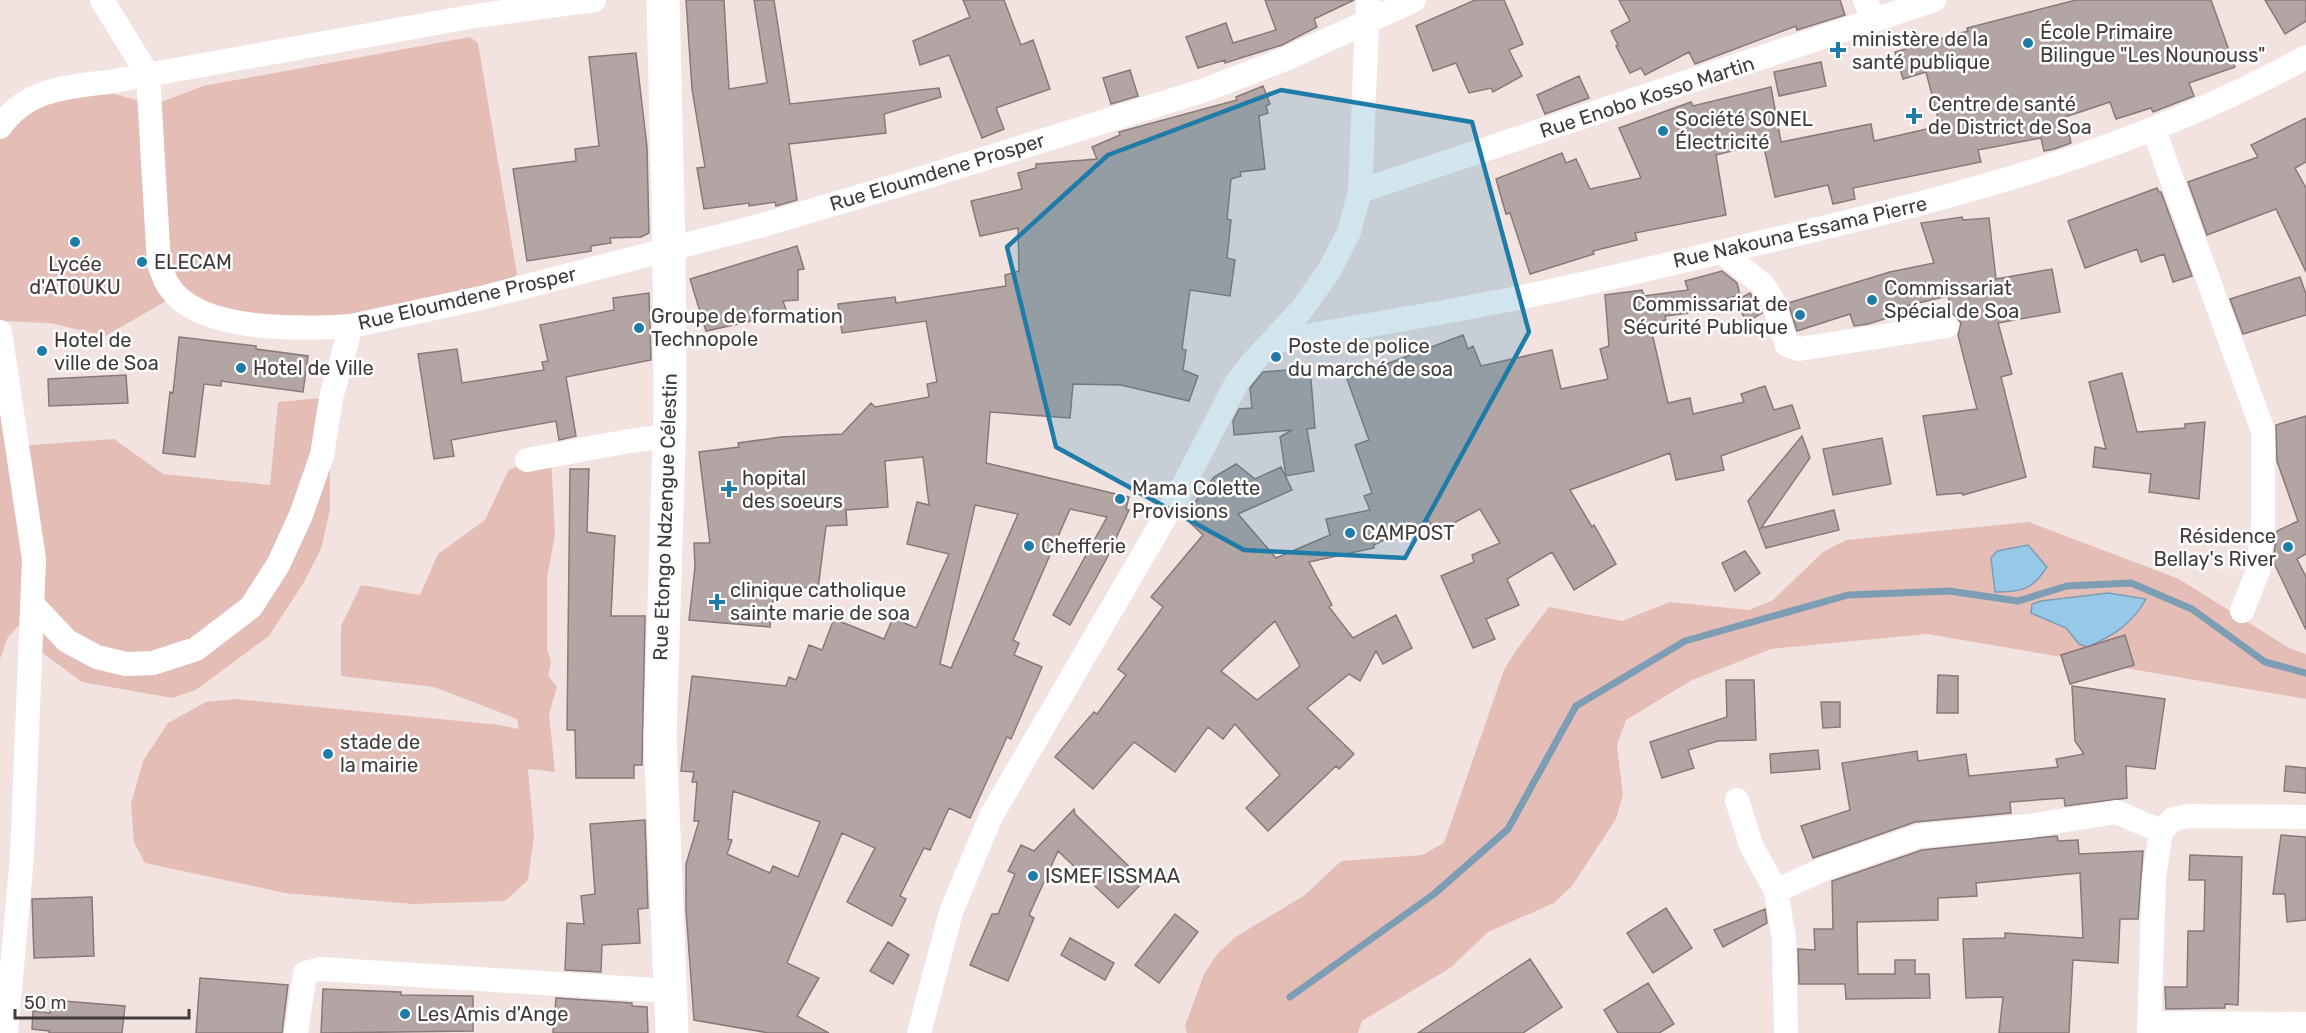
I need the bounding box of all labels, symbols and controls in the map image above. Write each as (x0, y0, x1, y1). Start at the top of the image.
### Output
place label: École Primaire Bilingue "Les Nounouss" (2040, 20, 2265, 67)
place label: ministère de la santé publique (1852, 27, 1990, 74)
marker: École Primaire Bilingue "Les Nounouss" (2021, 36, 2035, 50)
marker: ministère de la santé publique (1829, 41, 1847, 59)
street label: Rue Enobo Kosso Martin (1537, 51, 1757, 143)
place label: Centre de santé de District de Soa (1928, 92, 2092, 139)
place label: Société SONEL Électricité (1675, 107, 1813, 154)
marker: Centre de santé de District de Soa (1905, 107, 1923, 125)
marker: Société SONEL Électricité (1656, 124, 1670, 138)
street label: Rue Eloumdene Prosper (827, 128, 1048, 216)
street label: Rue Nakouna Essama Pierre (1671, 191, 1929, 273)
marker: Lycée d'ATOUKU (68, 235, 82, 249)
place label: ELECAM (154, 250, 232, 274)
place label: Lycée d'ATOUKU (29, 252, 121, 299)
marker: ELECAM (135, 255, 149, 269)
street label: Rue Eloumdene Prosper (355, 261, 579, 335)
place label: Commissariat Spécial de Soa (1884, 276, 2019, 323)
place label: Commissariat de Sécurité Publique (1623, 292, 1788, 339)
marker: Commissariat Spécial de Soa (1865, 293, 1879, 307)
place label: Groupe de formation Technopole (651, 304, 843, 351)
marker: Commissariat de Sécurité Publique (1793, 308, 1807, 322)
marker: Groupe de formation Technopole (632, 321, 646, 335)
place label: Hotel de ville de Soa (54, 328, 159, 375)
place label: Poste de police du marché de soa (1288, 334, 1453, 381)
marker: Hotel de ville de Soa (35, 344, 49, 358)
marker: Poste de police du marché de soa (1269, 350, 1283, 364)
place label: Hotel de Ville (253, 356, 374, 380)
marker: Hotel de Ville (234, 361, 248, 375)
street label: Rue Etongo Ndzengue Célestin (648, 373, 682, 661)
place label: hopital des soeurs (742, 466, 843, 513)
place label: Mama Colette Provisions (1132, 476, 1260, 523)
marker: hopital des soeurs (720, 480, 738, 498)
marker: Mama Colette Provisions (1113, 492, 1127, 506)
place label: CAMPOST (1362, 521, 1455, 545)
place label: Résidence Bellay's River (2153, 524, 2276, 571)
marker: CAMPOST (1343, 526, 1357, 540)
place label: Chefferie (1041, 534, 1126, 558)
marker: Chefferie (1022, 539, 1036, 553)
marker: Résidence Bellay's River (2281, 540, 2295, 554)
place label: clinique catholique sainte marie de soa (730, 578, 910, 625)
marker: clinique catholique sainte marie de soa (708, 593, 726, 611)
place label: stade de la mairie (340, 730, 420, 777)
marker: stade de la mairie (321, 747, 335, 761)
place label: ISMEF ISSMAA (1045, 864, 1180, 888)
marker: ISMEF ISSMAA (1026, 869, 1040, 883)
scale bar (15, 982, 189, 1020)
text: 50 m (24, 992, 67, 1014)
place label: Les Amis d'Ange (417, 1002, 569, 1026)
marker: Les Amis d'Ange (398, 1007, 412, 1021)

